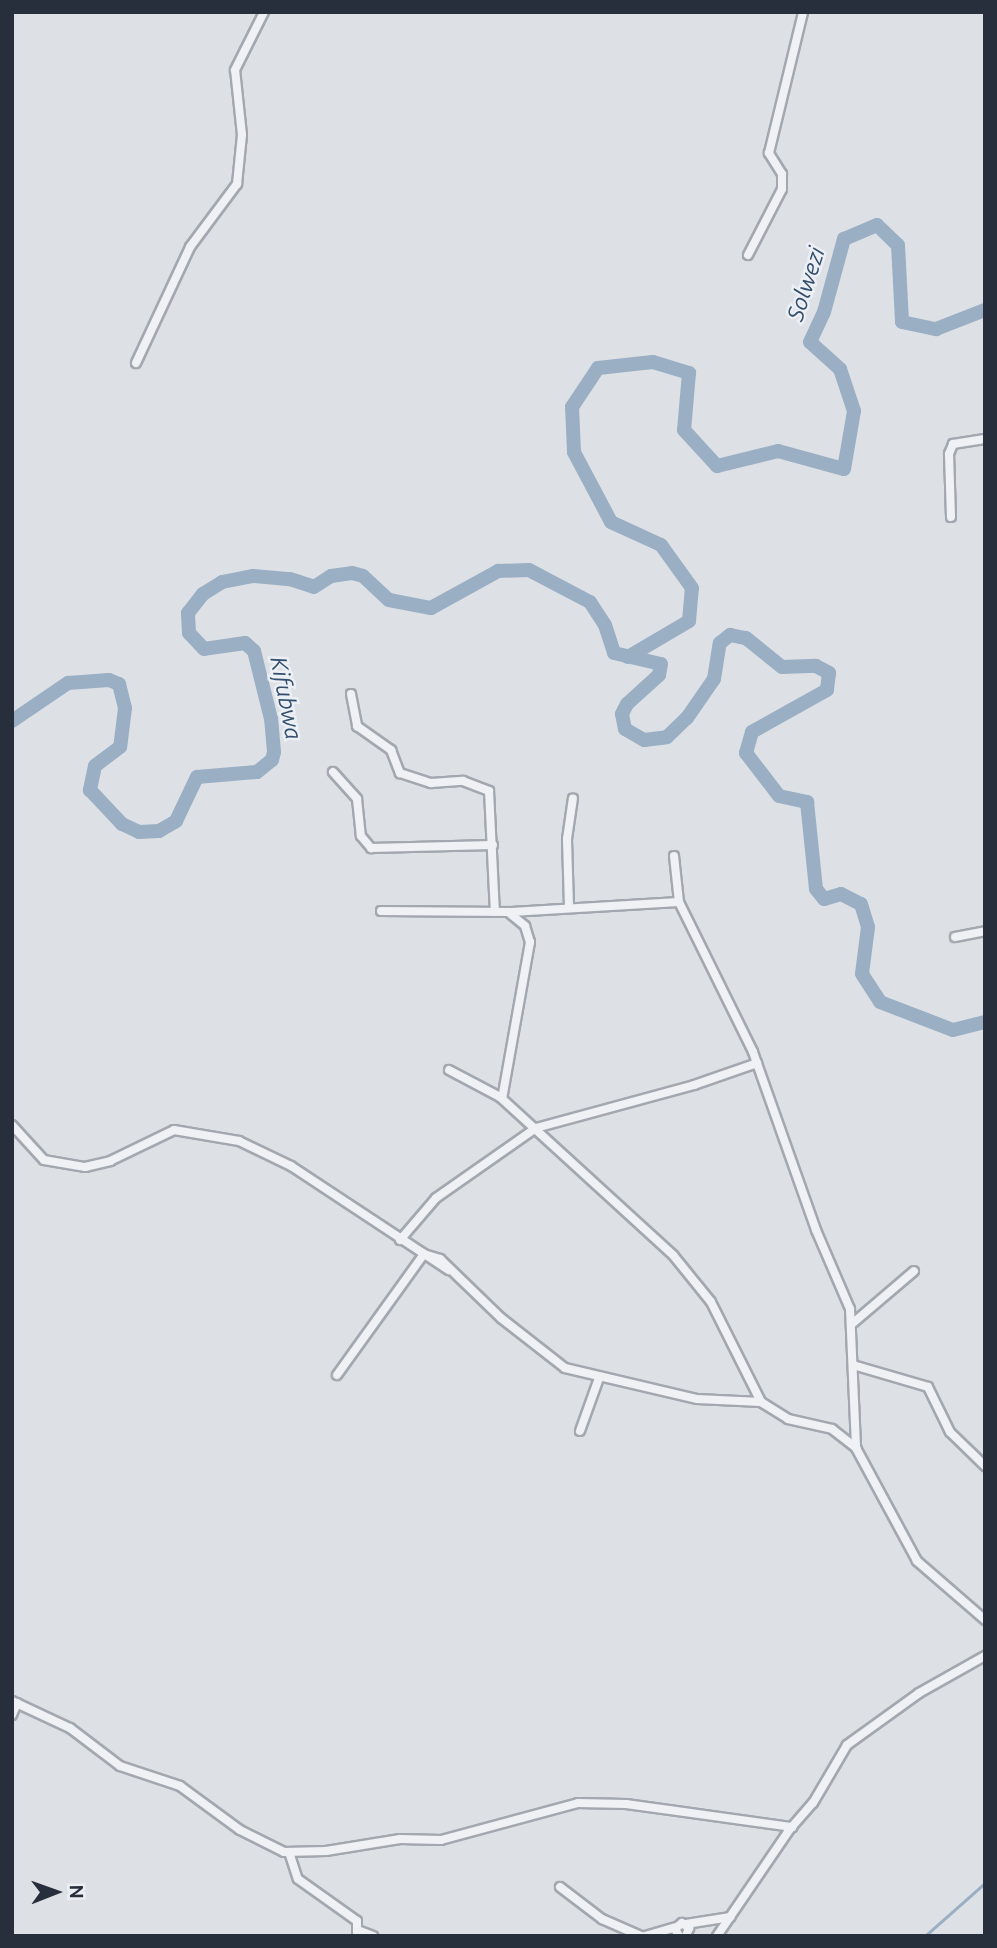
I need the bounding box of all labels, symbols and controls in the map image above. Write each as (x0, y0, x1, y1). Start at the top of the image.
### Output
water label: Solwezi (781, 244, 831, 324)
water label: Kifubwa (264, 654, 308, 742)
north arrow (21, 1857, 91, 1927)
text: N (66, 1884, 88, 1899)

